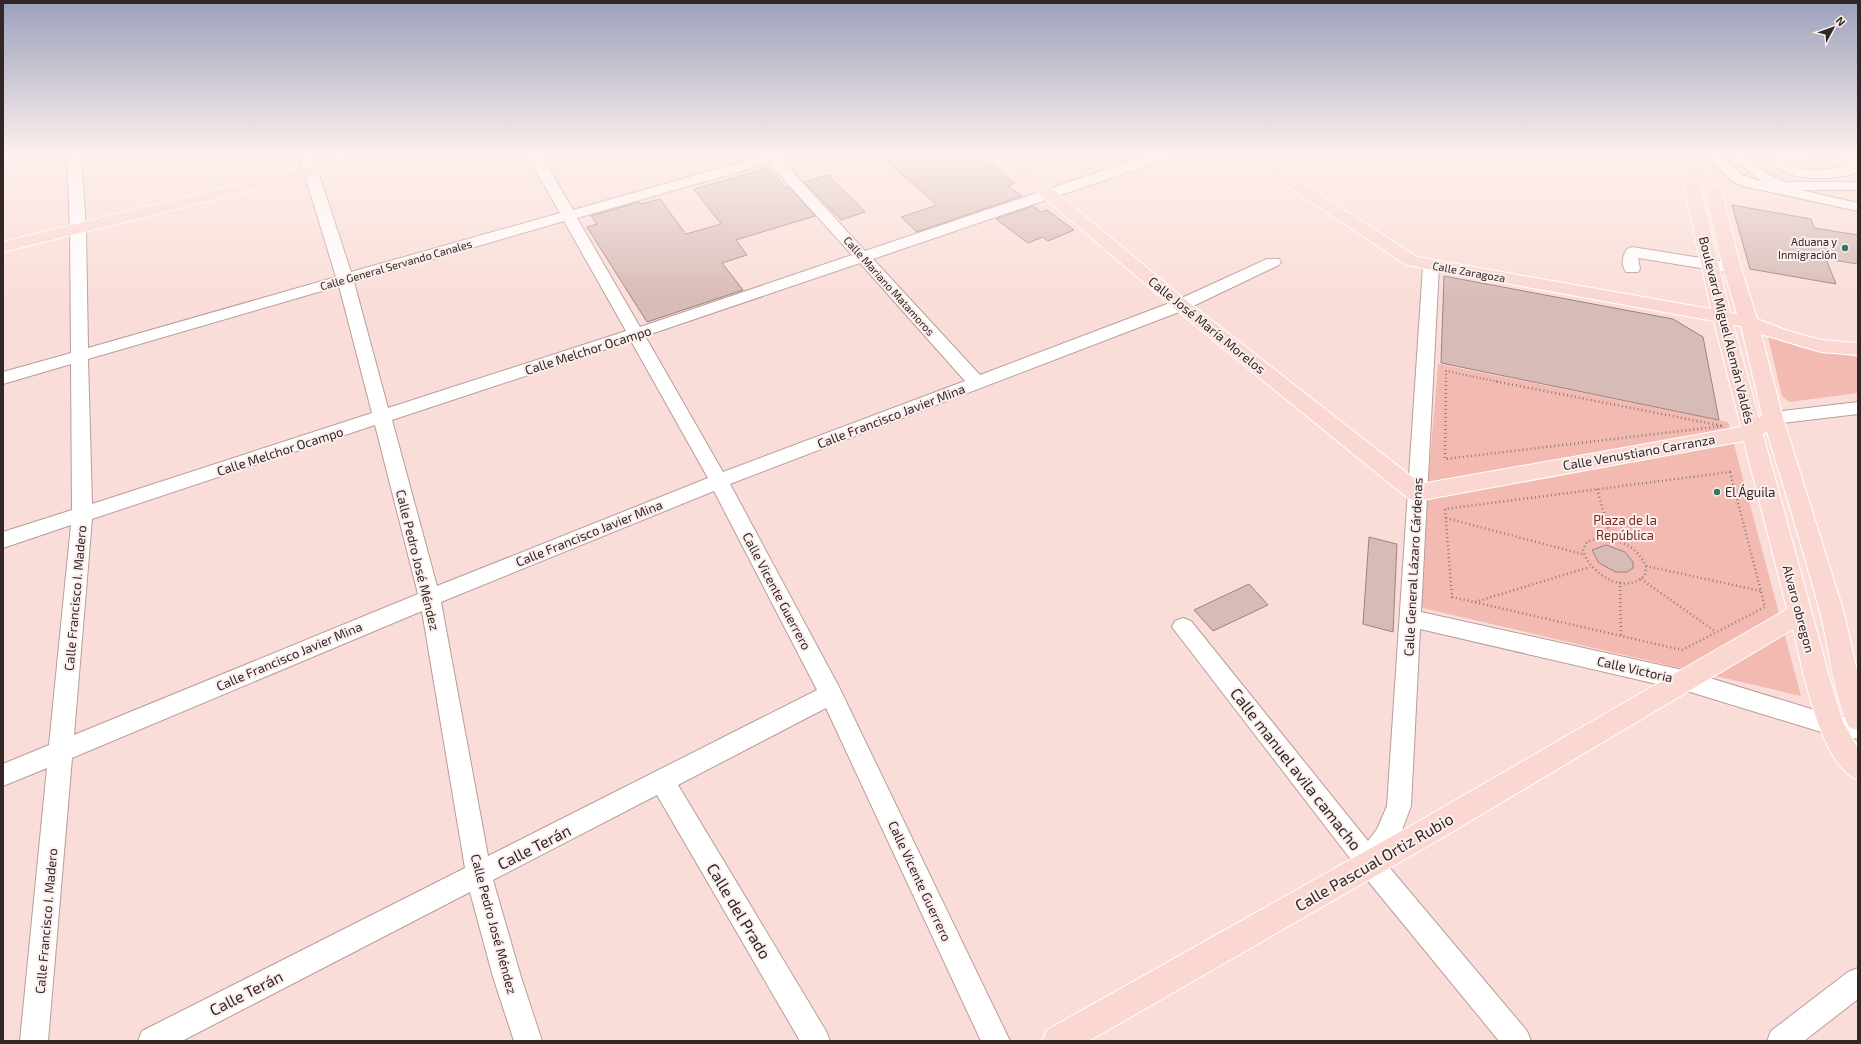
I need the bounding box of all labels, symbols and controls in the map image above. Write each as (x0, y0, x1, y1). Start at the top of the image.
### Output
north arrow (1813, 8, 1853, 48)
text: N (1833, 14, 1848, 28)
street label: Calle Mariano Matamoros (841, 233, 938, 338)
street label: Boulevard Miguel Alemán Valdés (1696, 235, 1758, 425)
place label: Aduana y Inmigración (1778, 235, 1837, 261)
street label: Calle General Servando Canales (318, 236, 474, 292)
marker: Aduana y Inmigración (1840, 243, 1850, 253)
street label: Calle Zaragoza (1432, 259, 1507, 284)
street label: Calle José María Morelos (1145, 273, 1269, 377)
street label: Calle Melchor Ocampo (523, 322, 653, 378)
street label: Calle Francisco Javier Mina (815, 380, 967, 452)
street label: Calle Melchor Ocampo (215, 423, 345, 479)
street label: Calle Venustiano Carranza (1562, 431, 1716, 473)
street label: Calle General Lázaro Cárdenas (1400, 477, 1426, 657)
place label: El Águila (1725, 483, 1775, 500)
marker: El Águila (1712, 487, 1722, 497)
street label: Calle Pedro José Méndez (393, 488, 443, 632)
street label: Calle Francisco Javier Mina (513, 496, 665, 570)
park label: Plaza de la República (1593, 512, 1657, 543)
street label: Calle Francisco I. Madero (61, 524, 89, 672)
street label: Calle Vicente Guerrero (739, 529, 815, 653)
street label: Alvaro obregon (1780, 564, 1818, 654)
street label: Calle Francisco Javier Mina (214, 618, 364, 694)
street label: Calle Victoria (1596, 653, 1674, 685)
street label: Calle manuel avila camacho (1227, 684, 1366, 854)
street label: Calle Pascual Ortiz Rubio (1291, 808, 1456, 915)
street label: Calle Vicente Guerrero (885, 818, 955, 944)
street label: Calle Terán (494, 820, 574, 873)
street label: Calle Francisco I. Madero (32, 847, 60, 995)
street label: Calle Pedro José Méndez (468, 852, 520, 996)
street label: Calle del Prado (703, 859, 775, 962)
street label: Calle Terán (206, 966, 286, 1019)

